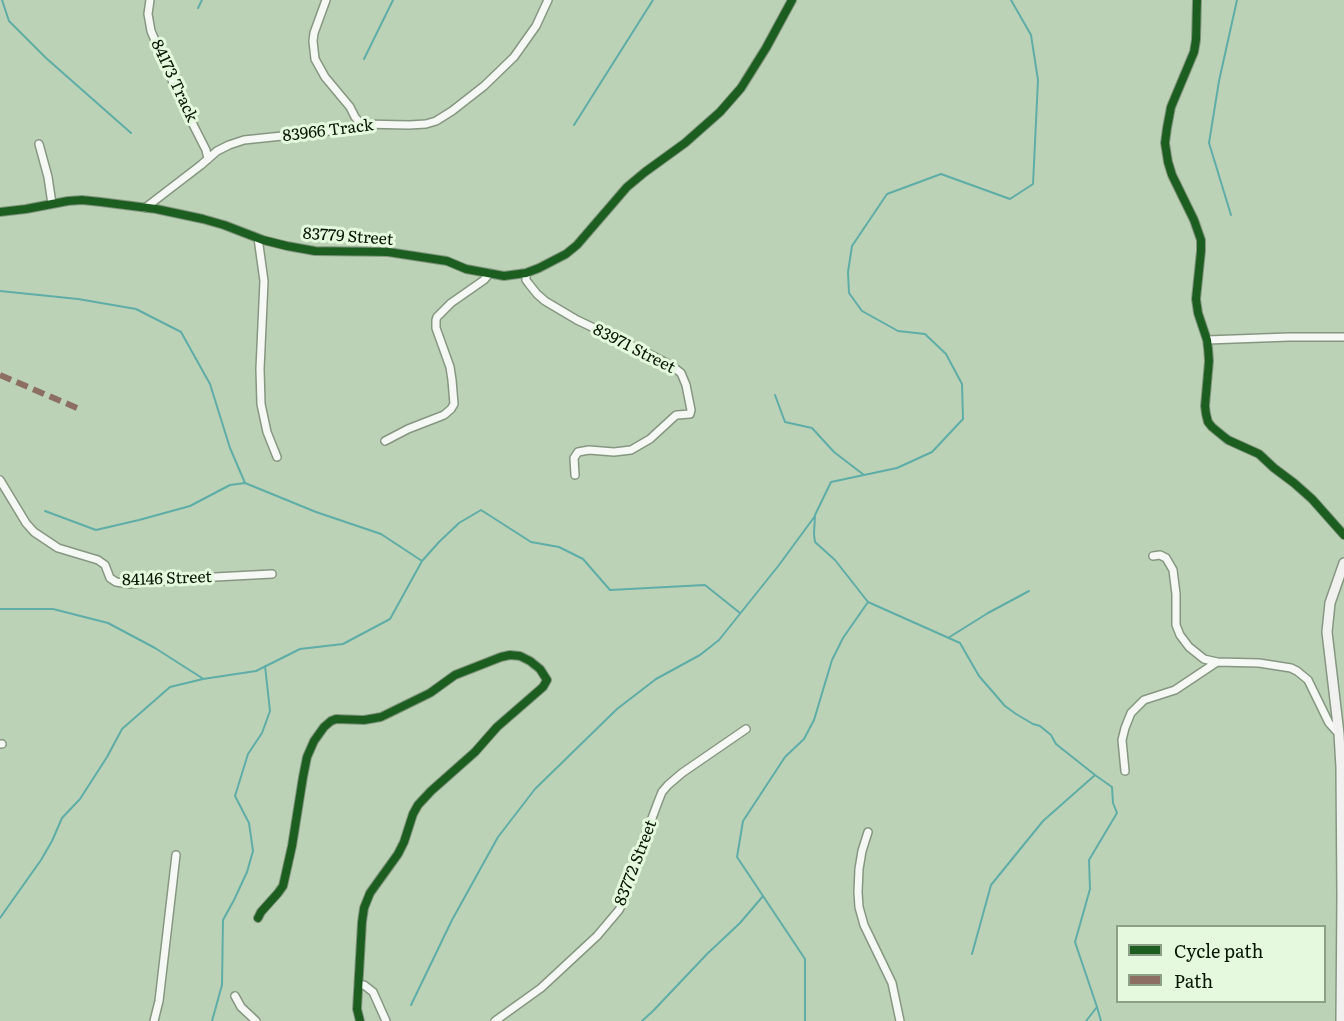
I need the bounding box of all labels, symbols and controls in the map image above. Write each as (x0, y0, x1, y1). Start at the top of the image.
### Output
street label: 84173 Track (147, 37, 201, 125)
street label: 83966 Track (281, 116, 375, 146)
street label: 83779 Street (302, 224, 394, 250)
street label: 83971 Street (590, 320, 678, 378)
street label: 84146 Street (122, 568, 212, 590)
street label: 83772 Street (611, 817, 661, 909)
legend (1116, 925, 1326, 1003)
text: Cycle path (1174, 937, 1263, 964)
text: Path (1174, 967, 1213, 994)

